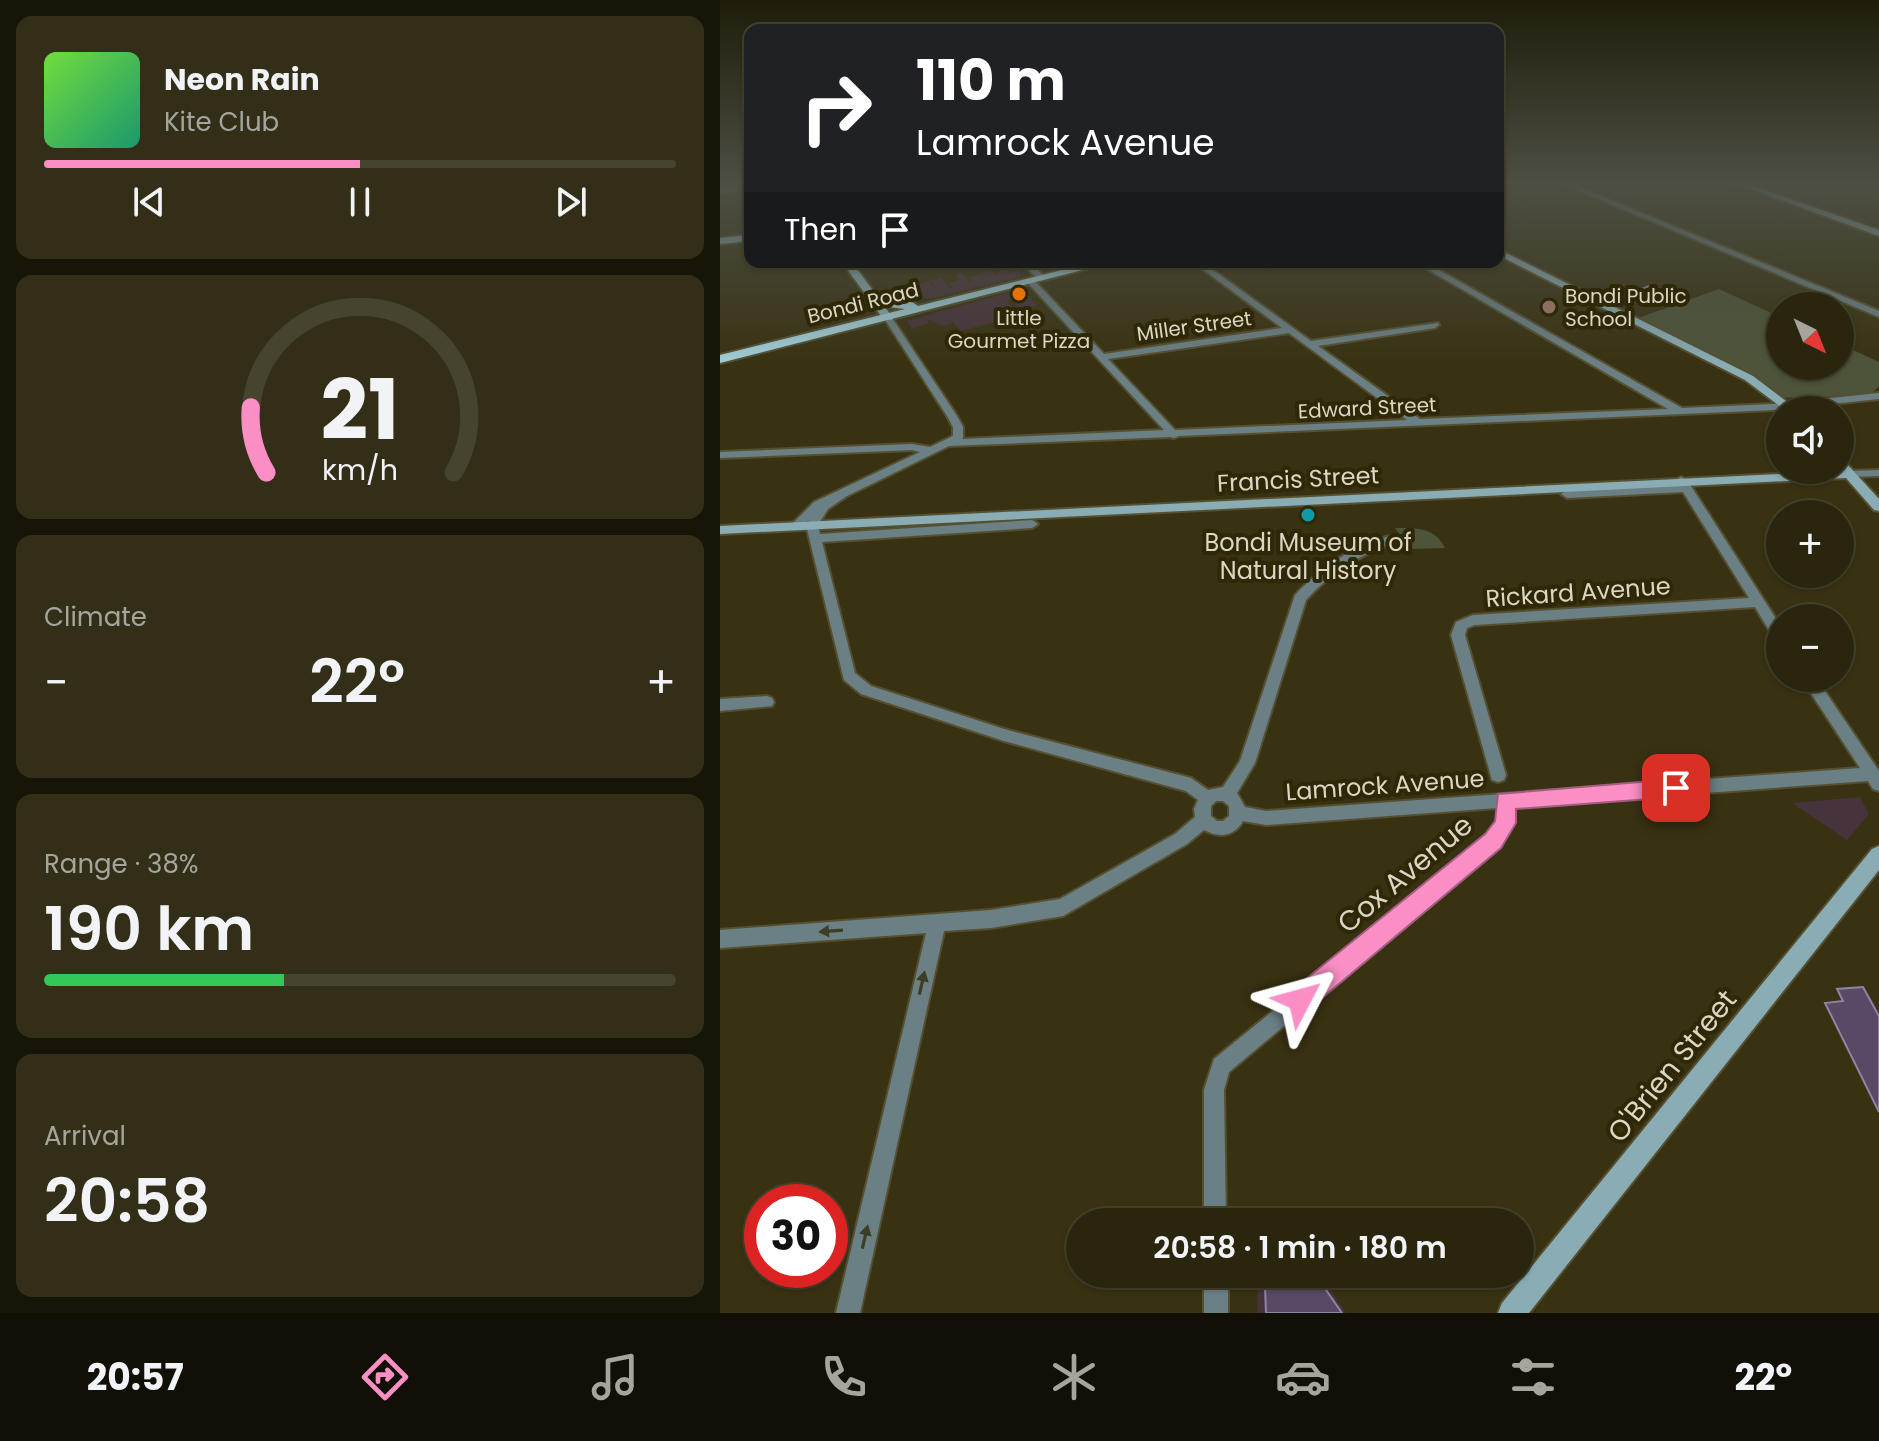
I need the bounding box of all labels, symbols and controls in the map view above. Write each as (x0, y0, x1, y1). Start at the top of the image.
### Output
text: 110 m (916, 41, 1066, 120)
icon: right (784, 56, 888, 160)
text: Neon Rain (164, 58, 320, 101)
text: Kite Club (164, 104, 279, 140)
text: Lamrock Avenue (916, 117, 1215, 168)
icon: previous (127, 180, 171, 224)
icon: pause (338, 180, 382, 224)
icon: next (549, 180, 593, 224)
text: Then (784, 208, 857, 251)
icon: arrive (873, 208, 917, 252)
street label: Bondi Road (804, 276, 922, 330)
place label: Bondi Public School (1565, 282, 1687, 333)
marker: Little Gourmet Pizza (1010, 285, 1028, 303)
north arrow (1766, 292, 1854, 380)
map controls (1766, 292, 1854, 692)
marker: Bondi Public School (1540, 298, 1558, 316)
place label: Little Gourmet Pizza (948, 304, 1090, 355)
street label: Miller Street (1135, 304, 1253, 348)
text: 21 (321, 352, 399, 468)
street label: Edward Street (1297, 390, 1437, 426)
button: sound (1766, 396, 1854, 484)
text: km/h (322, 450, 398, 490)
street label: Francis Street (1216, 458, 1380, 500)
button: + (1766, 500, 1854, 588)
marker: Bondi Museum of Natural History (1299, 506, 1317, 524)
place label: Bondi Museum of Natural History (1204, 526, 1412, 587)
street label: Rickard Avenue (1484, 569, 1672, 615)
text: Climate (44, 599, 147, 635)
button: − (1766, 604, 1854, 692)
text: 22° (309, 640, 405, 724)
text: − (44, 652, 68, 713)
text: + (646, 652, 676, 713)
pin (1642, 754, 1710, 822)
street label: Lamrock Avenue (1285, 762, 1485, 808)
icon: arrive (1654, 766, 1698, 810)
street label: Cox Avenue (1329, 806, 1481, 942)
text: Range · 38% (44, 846, 199, 882)
text: 190 km (44, 887, 254, 971)
one-way arrow (818, 925, 843, 938)
position arrow (1258, 958, 1342, 1042)
one-way arrow (916, 971, 929, 996)
street label: O'Brien Street (1598, 982, 1746, 1150)
text: Arrival (44, 1118, 126, 1154)
text: 20:58 (44, 1159, 210, 1243)
speed limit sign: 30 (744, 1184, 848, 1288)
one-way arrow (859, 1224, 872, 1249)
text: 20:58 · 1 min · 180 m (1153, 1226, 1447, 1269)
icon: directions (357, 1349, 413, 1405)
icon: music (587, 1349, 643, 1405)
icon: phone (816, 1349, 872, 1405)
icon: climate (1046, 1349, 1102, 1405)
icon: car (1275, 1349, 1331, 1405)
icon: filters (1505, 1349, 1561, 1405)
text: 20:57 (87, 1352, 184, 1403)
text: 22° (1734, 1352, 1792, 1403)

